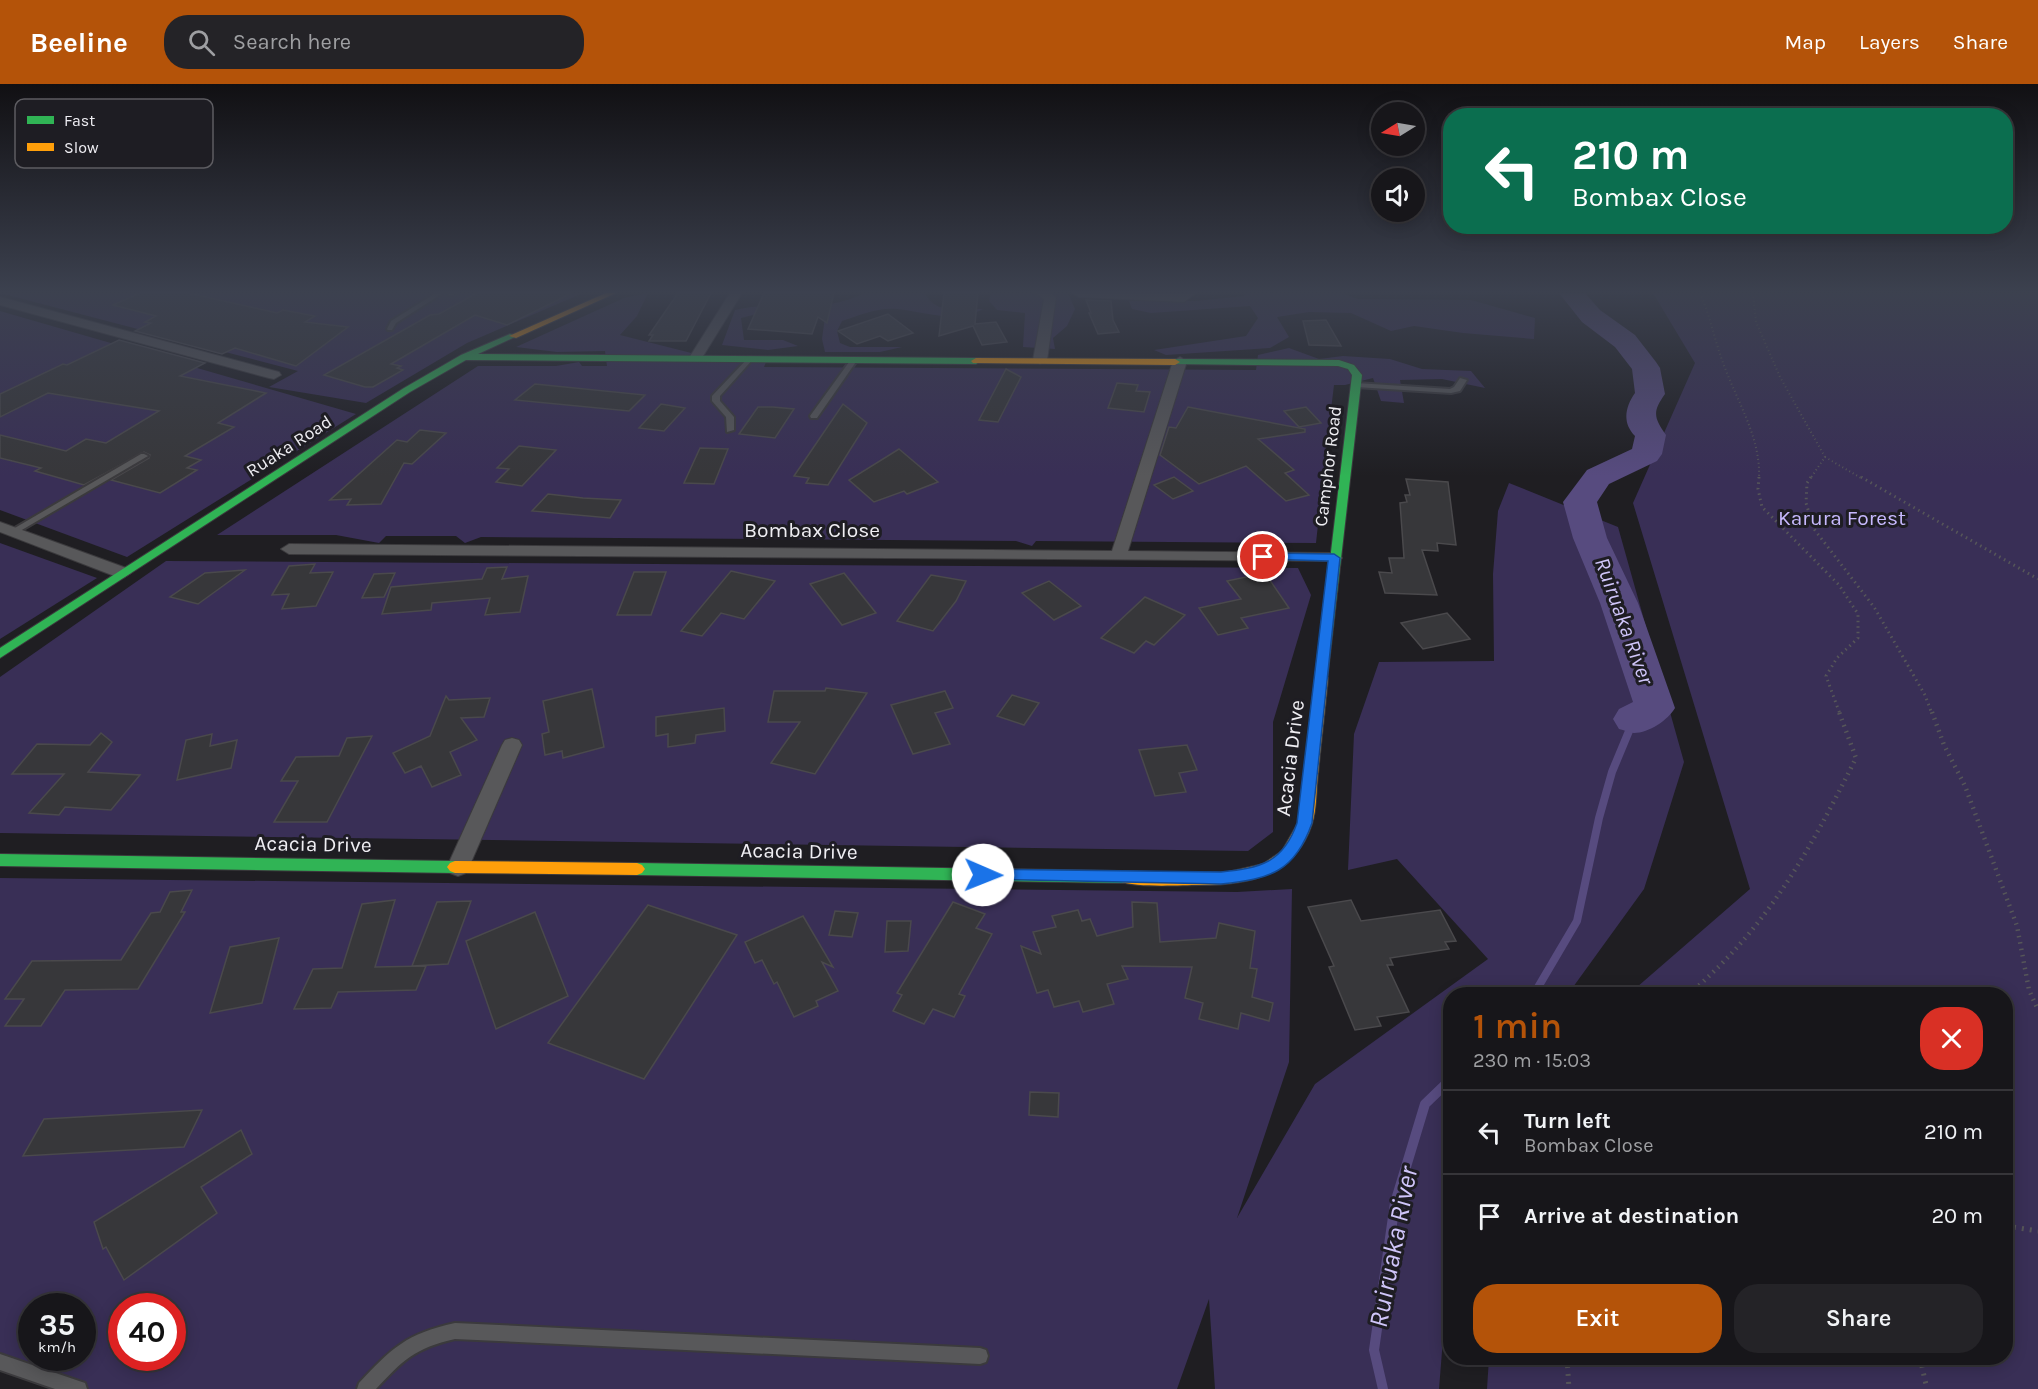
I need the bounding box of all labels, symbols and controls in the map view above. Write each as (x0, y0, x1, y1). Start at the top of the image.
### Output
search box (164, 15, 584, 69)
text: Beeline (30, 26, 128, 59)
icon: search (185, 26, 218, 59)
text: Search here (233, 29, 351, 55)
text: Map (1784, 30, 1826, 54)
text: Layers (1859, 30, 1920, 54)
text: Share (1953, 30, 2008, 54)
legend (15, 99, 213, 168)
north arrow (1371, 102, 1425, 156)
map controls (1371, 102, 1425, 222)
text: Fast (64, 111, 95, 130)
text: 210 m (1572, 130, 1689, 180)
icon: left (1473, 132, 1551, 210)
text: Slow (64, 138, 99, 157)
button: sound (1371, 168, 1425, 222)
text: Bombax Close (1572, 181, 1747, 213)
street label: Camphor Road (1310, 404, 1346, 528)
street label: Ruaka Road (242, 410, 336, 482)
park label: Karura Forest (1778, 506, 1906, 530)
street label: Bombax Close (744, 518, 880, 542)
pin (1237, 531, 1288, 582)
icon: arrive (1246, 540, 1279, 573)
water label: Ruiruaka River (1589, 554, 1660, 689)
street label: Acacia Drive (1271, 698, 1309, 818)
street label: Acacia Drive (254, 831, 372, 857)
street label: Acacia Drive (740, 838, 858, 864)
position arrow (951, 843, 1015, 907)
text: 1 min (1473, 1005, 1562, 1047)
button: close (1920, 1007, 1983, 1070)
text: 230 m · 15:03 (1473, 1049, 1591, 1072)
text: Turn left (1524, 1108, 1611, 1134)
icon: left (1473, 1116, 1506, 1149)
text: 210 m (1924, 1119, 1983, 1145)
text: Bombax Close (1524, 1134, 1653, 1157)
water label: Ruiruaka River (1362, 1163, 1424, 1330)
icon: arrive (1473, 1200, 1506, 1233)
text: Arrive at destination (1524, 1203, 1739, 1229)
text: 20 m (1931, 1203, 1983, 1229)
button: Exit (1473, 1284, 1722, 1353)
button: Share (1734, 1284, 1983, 1353)
speed limit sign: 40 (108, 1293, 186, 1371)
text: 35 (39, 1307, 75, 1343)
text: km/h (38, 1338, 76, 1356)

